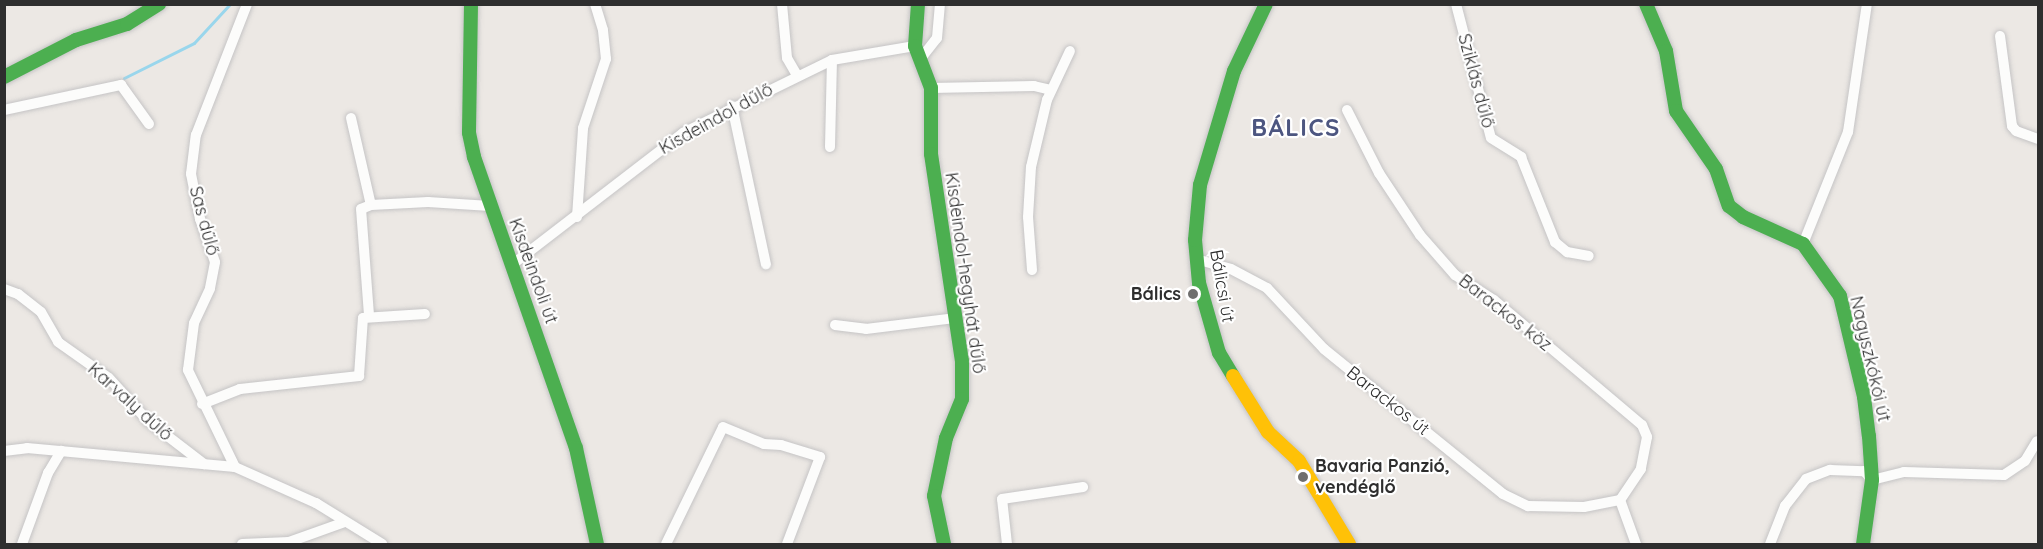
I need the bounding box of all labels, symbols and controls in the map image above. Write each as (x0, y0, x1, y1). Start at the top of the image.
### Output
street label: Sziklás dűlő (1453, 31, 1499, 131)
street label: Kisdeindol dűlő (655, 79, 777, 159)
district label: BÁLICS (1251, 114, 1341, 142)
street label: Kisdeindol-hegyhát dűlő (940, 171, 990, 375)
street label: Sas dűlő (184, 184, 224, 258)
street label: Kisdeindoli út (504, 215, 562, 327)
street label: Bálicsi út (1205, 248, 1239, 324)
street label: Barackos köz (1454, 270, 1556, 356)
place label: Bálics (1131, 283, 1181, 305)
marker: Bálics (1186, 287, 1200, 301)
street label: Nagyszkókói út (1845, 294, 1895, 424)
street label: Karvaly dűlő (83, 358, 177, 446)
street label: Barackos út (1342, 362, 1434, 440)
place label: Bavaria Panzió, vendéglő (1315, 456, 1450, 498)
marker: Bavaria Panzió, vendéglő (1296, 470, 1310, 484)

